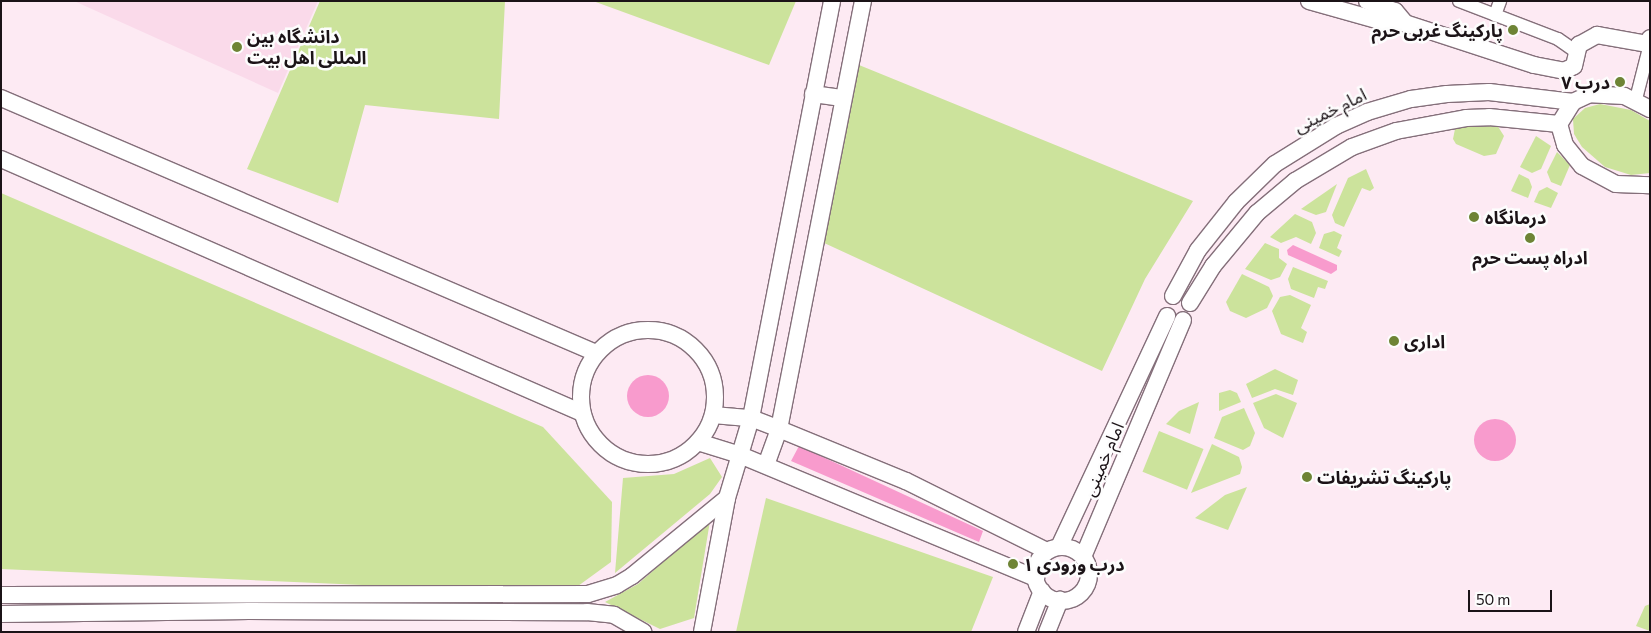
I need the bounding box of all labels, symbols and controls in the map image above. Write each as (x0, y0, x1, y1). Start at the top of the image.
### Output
place label: پارکینگ غربی حرم (1371, 19, 1503, 41)
marker: پارکینگ غربی حرم (1507, 24, 1519, 36)
place label: دانشگاه بین المللی اهل بیت (247, 26, 366, 68)
marker: دانشگاه بین المللی اهل بیت (231, 41, 243, 53)
place label: درب ۷ (1561, 71, 1610, 93)
marker: درب ۷ (1614, 76, 1626, 88)
street label: امام خمینی (1290, 83, 1370, 137)
place label: درمانگاه (1485, 206, 1546, 228)
marker: درمانگاه (1467, 210, 1481, 224)
marker: ادراه پست حرم (1524, 232, 1536, 244)
place label: ادراه پست حرم (1472, 246, 1588, 268)
place label: اداری (1404, 330, 1445, 352)
marker: اداری (1388, 335, 1400, 347)
street label: امام خمینی (1078, 419, 1128, 499)
place label: پارکینگ تشریفات (1317, 466, 1451, 488)
marker: پارکینگ تشریفات (1301, 471, 1313, 483)
place label: درب ورودی ۱ (1023, 553, 1125, 575)
marker: درب ورودی ۱ (1007, 558, 1019, 570)
scale bar (1471, 580, 1555, 612)
text: 50 m (1476, 590, 1510, 608)

